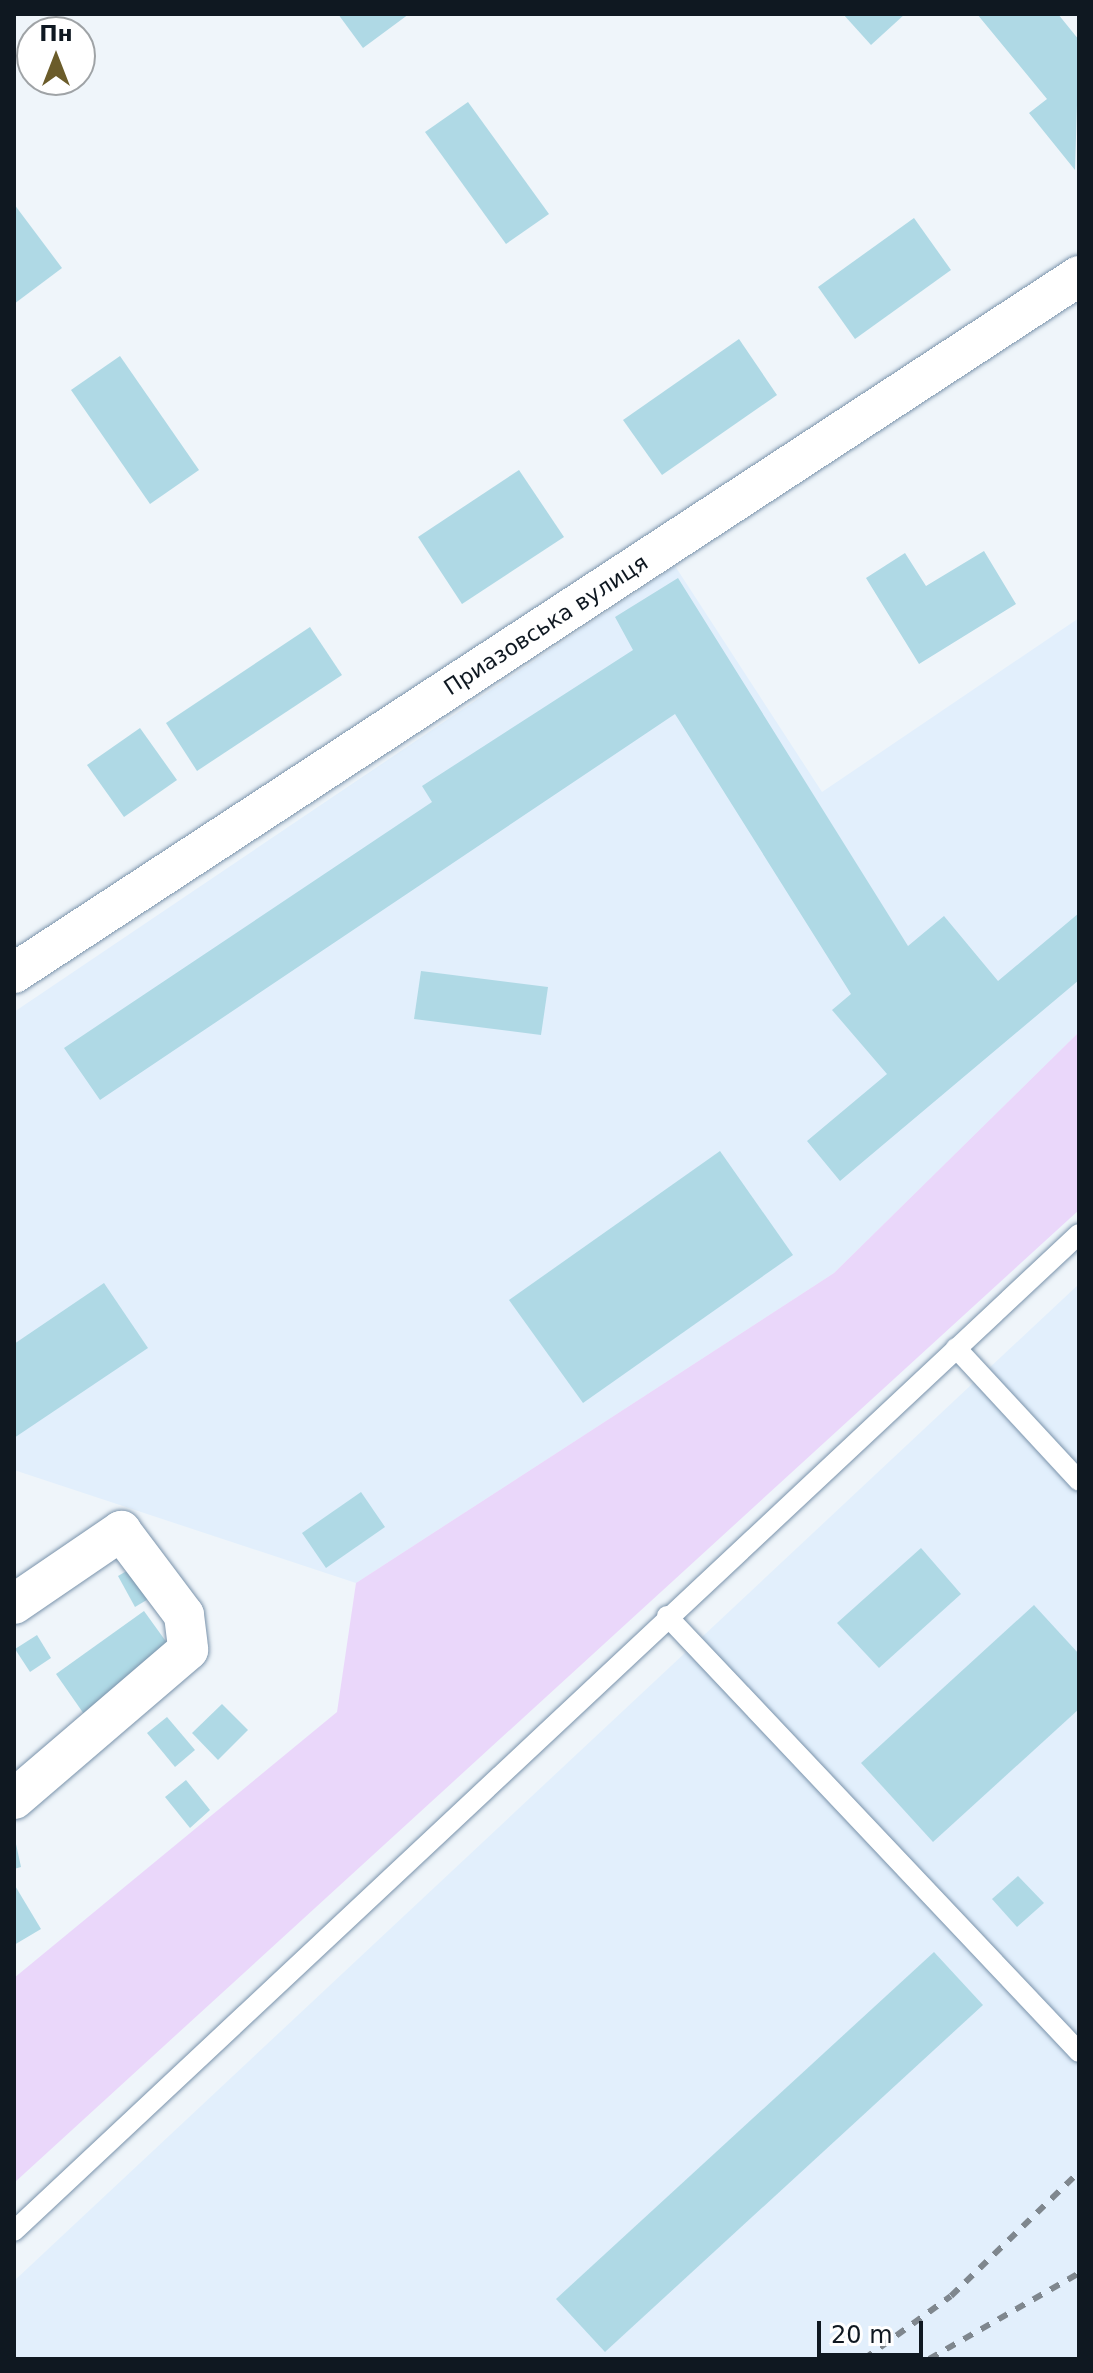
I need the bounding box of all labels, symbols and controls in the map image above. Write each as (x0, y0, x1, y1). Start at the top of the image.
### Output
north arrow (16, 16, 96, 96)
text: Пн (39, 21, 73, 46)
street label: Приазовська вулиця (439, 549, 653, 701)
scale bar (821, 2305, 927, 2355)
text: 20 m (831, 2321, 893, 2349)

